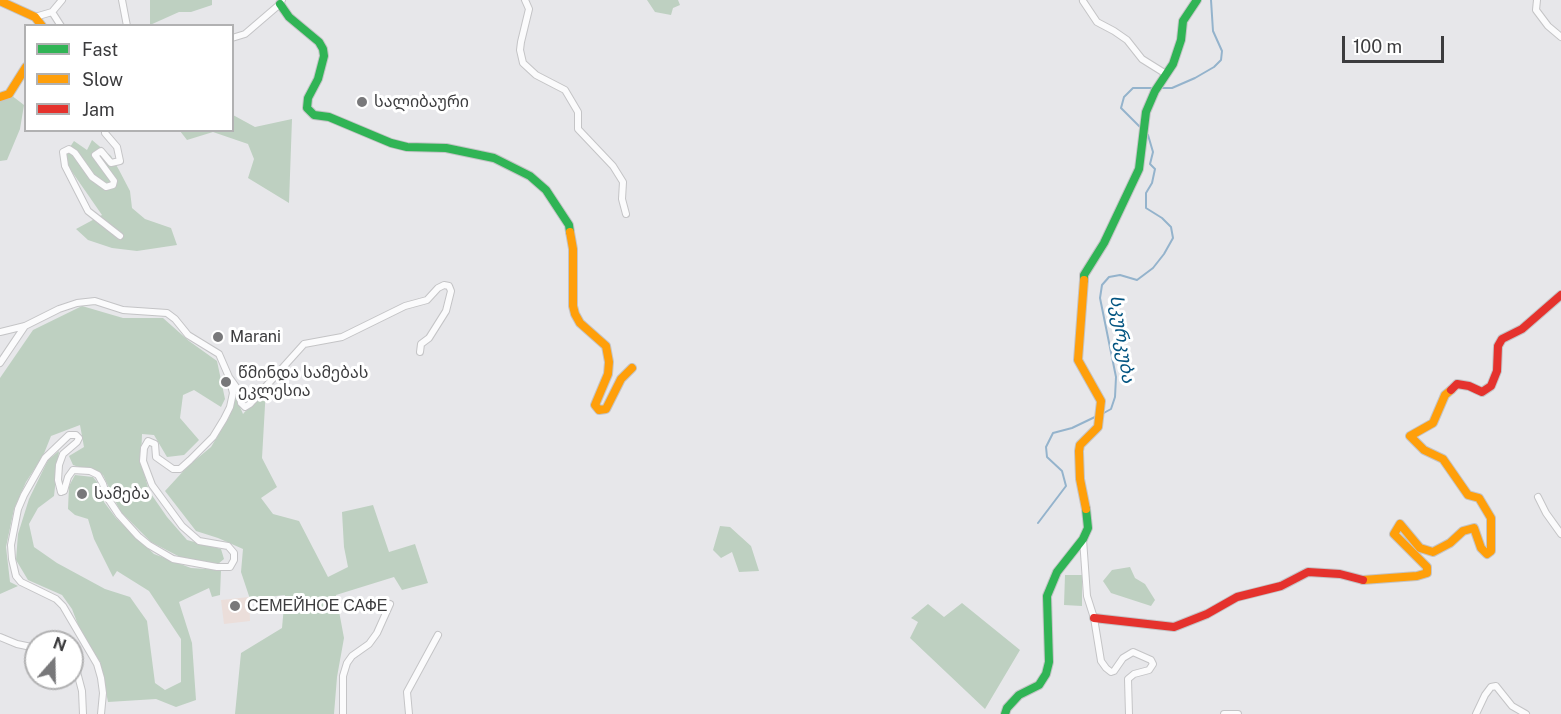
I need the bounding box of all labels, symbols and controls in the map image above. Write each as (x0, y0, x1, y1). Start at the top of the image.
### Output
legend (24, 24, 234, 132)
scale bar (1345, 24, 1447, 62)
text: 100 m (1353, 36, 1402, 57)
text: Fast (82, 39, 118, 60)
text: Slow (82, 69, 123, 90)
place label: სალიბაური (374, 92, 469, 112)
marker: სალიბაური (355, 95, 369, 109)
text: Jam (82, 99, 115, 120)
water label: სკურკუბა (1105, 294, 1139, 384)
place label: Marani (230, 327, 281, 347)
marker: Marani (211, 330, 225, 344)
place label: წმინდა სამებას ეკლესია (238, 363, 368, 401)
marker: წმინდა სამებას ეკლესია (219, 375, 233, 389)
place label: სამება (94, 484, 150, 504)
marker: სამება (75, 487, 89, 501)
place label: СЕМЕЙНОЕ САФЕ (247, 596, 387, 616)
marker: СЕМЕЙНОЕ САФЕ (228, 599, 242, 613)
north arrow (24, 630, 84, 690)
text: N (51, 633, 69, 656)

